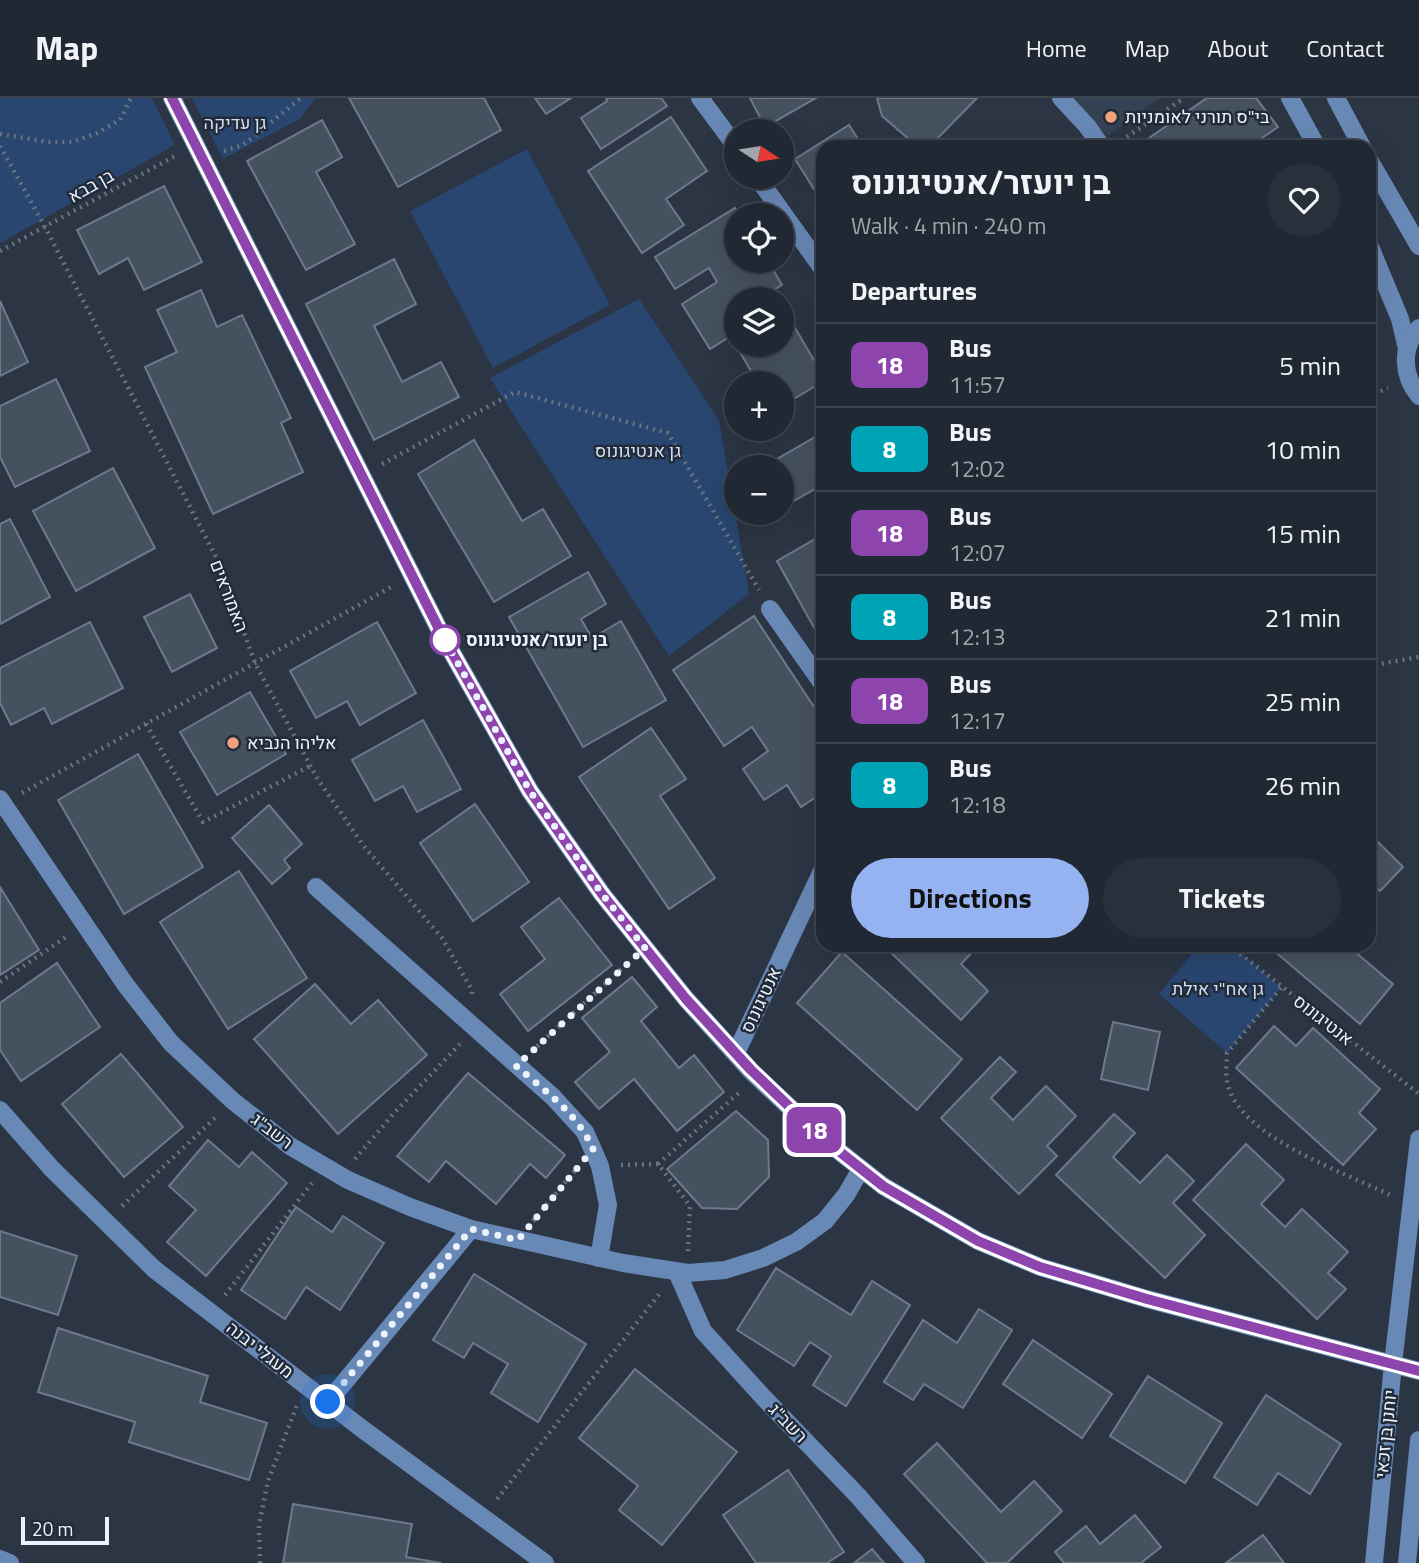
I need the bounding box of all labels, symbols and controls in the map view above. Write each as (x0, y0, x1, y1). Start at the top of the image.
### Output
text: Map (35, 23, 98, 73)
text: Home (1026, 30, 1087, 66)
text: Map (1125, 30, 1170, 66)
text: About (1208, 30, 1268, 66)
text: Contact (1306, 30, 1384, 66)
place label: בי"ס תורני לאומניות (1125, 103, 1270, 130)
park label: גן עדיקה (203, 109, 267, 136)
marker: בי"ס תורני לאומניות (1103, 109, 1119, 125)
north arrow (724, 119, 794, 189)
map controls (724, 119, 794, 525)
text: בן יועזר/אנטיגונוס (851, 157, 1111, 207)
street label: בן בבא (63, 162, 119, 209)
button: heart (1267, 163, 1341, 237)
button: locate (724, 203, 794, 273)
text: Walk · 4 min · 240 m (851, 208, 1047, 243)
text: Departures (851, 271, 977, 310)
button: layers (724, 287, 794, 357)
text: Bus (949, 328, 991, 367)
text: 5 min (1279, 346, 1341, 385)
text: 18 (876, 347, 903, 383)
text: 11:57 (949, 367, 1006, 402)
button: + (724, 371, 794, 441)
text: Bus (949, 412, 991, 451)
text: 10 min (1265, 430, 1341, 469)
text: 8 (883, 431, 896, 467)
park label: גן אנטיגונוס (595, 437, 681, 464)
text: 12:02 (949, 451, 1006, 486)
button: − (724, 455, 794, 525)
text: Bus (949, 496, 991, 535)
text: 15 min (1265, 514, 1341, 553)
text: 18 (876, 515, 903, 551)
text: 12:07 (949, 535, 1006, 570)
street label: האמוראים (203, 555, 256, 636)
text: Bus (949, 580, 991, 619)
text: 21 min (1265, 598, 1341, 637)
text: 8 (883, 599, 896, 635)
text: 12:13 (949, 619, 1006, 654)
marker: בן יועזר/אנטיגונוס (430, 625, 460, 655)
place label: בן יועזר/אנטיגונוס (466, 626, 608, 653)
text: Bus (949, 664, 991, 703)
text: 25 min (1265, 682, 1341, 721)
text: 18 (876, 683, 903, 719)
text: 12:17 (949, 703, 1006, 738)
place label: אליהו הנביא (247, 729, 337, 756)
marker: אליהו הנביא (225, 735, 241, 751)
text: Bus (949, 748, 991, 787)
text: 26 min (1265, 766, 1341, 805)
text: 8 (883, 767, 896, 803)
text: 12:18 (949, 787, 1006, 822)
button: Directions (851, 858, 1089, 938)
button: Tickets (1103, 858, 1341, 938)
street label: אנטיגונוס (733, 962, 788, 1037)
park label: גן אח"י אילת (1172, 975, 1264, 1002)
street label: אנטיגונוס (1287, 987, 1359, 1052)
street label: רשב"ג (246, 1106, 299, 1155)
line badge: 18 (782, 1107, 846, 1153)
text: 18 (801, 1112, 827, 1148)
street label: מעגלי יבנה (221, 1315, 300, 1385)
your location (310, 1384, 345, 1419)
street label: יוחנן בן זכאי (1367, 1388, 1404, 1480)
street label: רשב"ג (763, 1397, 814, 1449)
scale bar (21, 1514, 108, 1546)
text: 20 m (32, 1514, 73, 1543)

